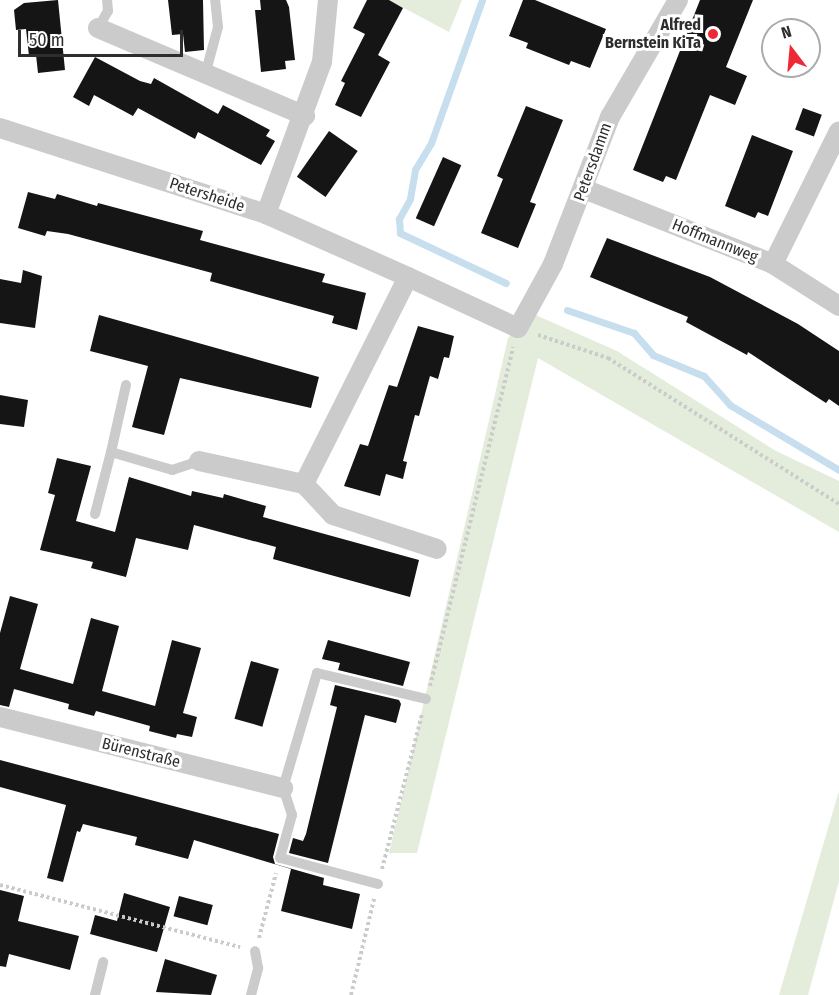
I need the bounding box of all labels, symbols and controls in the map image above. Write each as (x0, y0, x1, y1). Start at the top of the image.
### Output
place label: Alfred Bernstein KiTa (605, 15, 701, 53)
scale bar (21, 18, 186, 56)
north arrow (761, 18, 821, 78)
text: N (779, 22, 794, 43)
marker: Alfred Bernstein KiTa (706, 27, 720, 41)
text: 50 m (29, 29, 65, 51)
street label: Petersdamm (570, 120, 616, 204)
street label: Petersheide (167, 174, 247, 216)
street label: Hoffmannweg (669, 215, 761, 267)
street label: Bürenstraße (100, 734, 182, 772)

